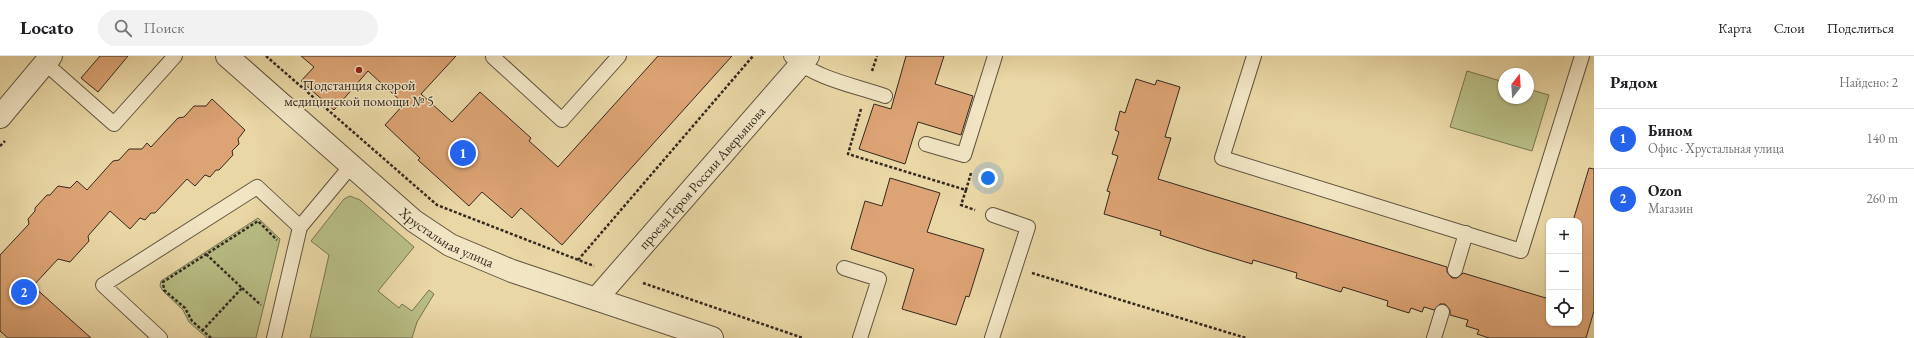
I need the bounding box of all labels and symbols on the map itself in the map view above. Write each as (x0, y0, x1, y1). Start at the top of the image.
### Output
marker: Подстанция скорой медицинской помощи № 5 (354, 65, 364, 75)
north arrow (1498, 68, 1534, 104)
place label: Подстанция скорой медицинской помощи № 5 (284, 76, 434, 110)
street label: проезд Героя России Аверьянова (635, 102, 769, 253)
pin: 1 (450, 138, 476, 168)
your location (978, 168, 998, 188)
street label: Хрустальная улица (395, 203, 497, 271)
pin: 2 (11, 277, 37, 307)

